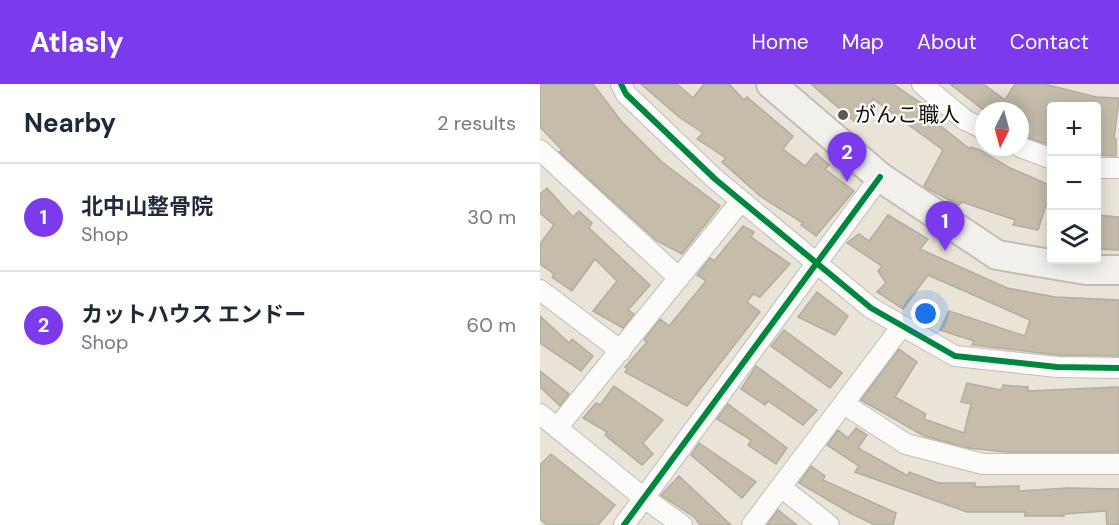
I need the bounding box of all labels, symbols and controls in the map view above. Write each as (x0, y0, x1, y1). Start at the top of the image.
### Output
text: Atlasly (30, 24, 124, 61)
text: Home (751, 28, 809, 56)
text: Map (842, 28, 884, 56)
text: About (917, 28, 977, 56)
text: Contact (1010, 28, 1089, 56)
place label: がんこ職人 (855, 101, 960, 129)
north arrow (975, 102, 1029, 156)
map controls (1047, 102, 1101, 264)
button: + (1047, 102, 1101, 156)
text: Nearby (24, 106, 116, 140)
marker: がんこ職人 (836, 108, 850, 122)
text: 2 results (437, 110, 516, 136)
pin: 2 (828, 132, 866, 182)
button: − (1047, 156, 1101, 210)
text: 北中山整骨院 (81, 192, 213, 221)
pin: 1 (926, 202, 964, 251)
text: 1 (40, 204, 47, 230)
text: 30 m (467, 204, 516, 230)
button: layers (1047, 210, 1101, 264)
text: Shop (81, 221, 128, 247)
your location (911, 299, 940, 328)
text: カットハウス エンドー (81, 300, 306, 329)
text: 2 (38, 312, 49, 338)
text: 60 m (467, 312, 516, 338)
text: Shop (81, 329, 128, 355)

